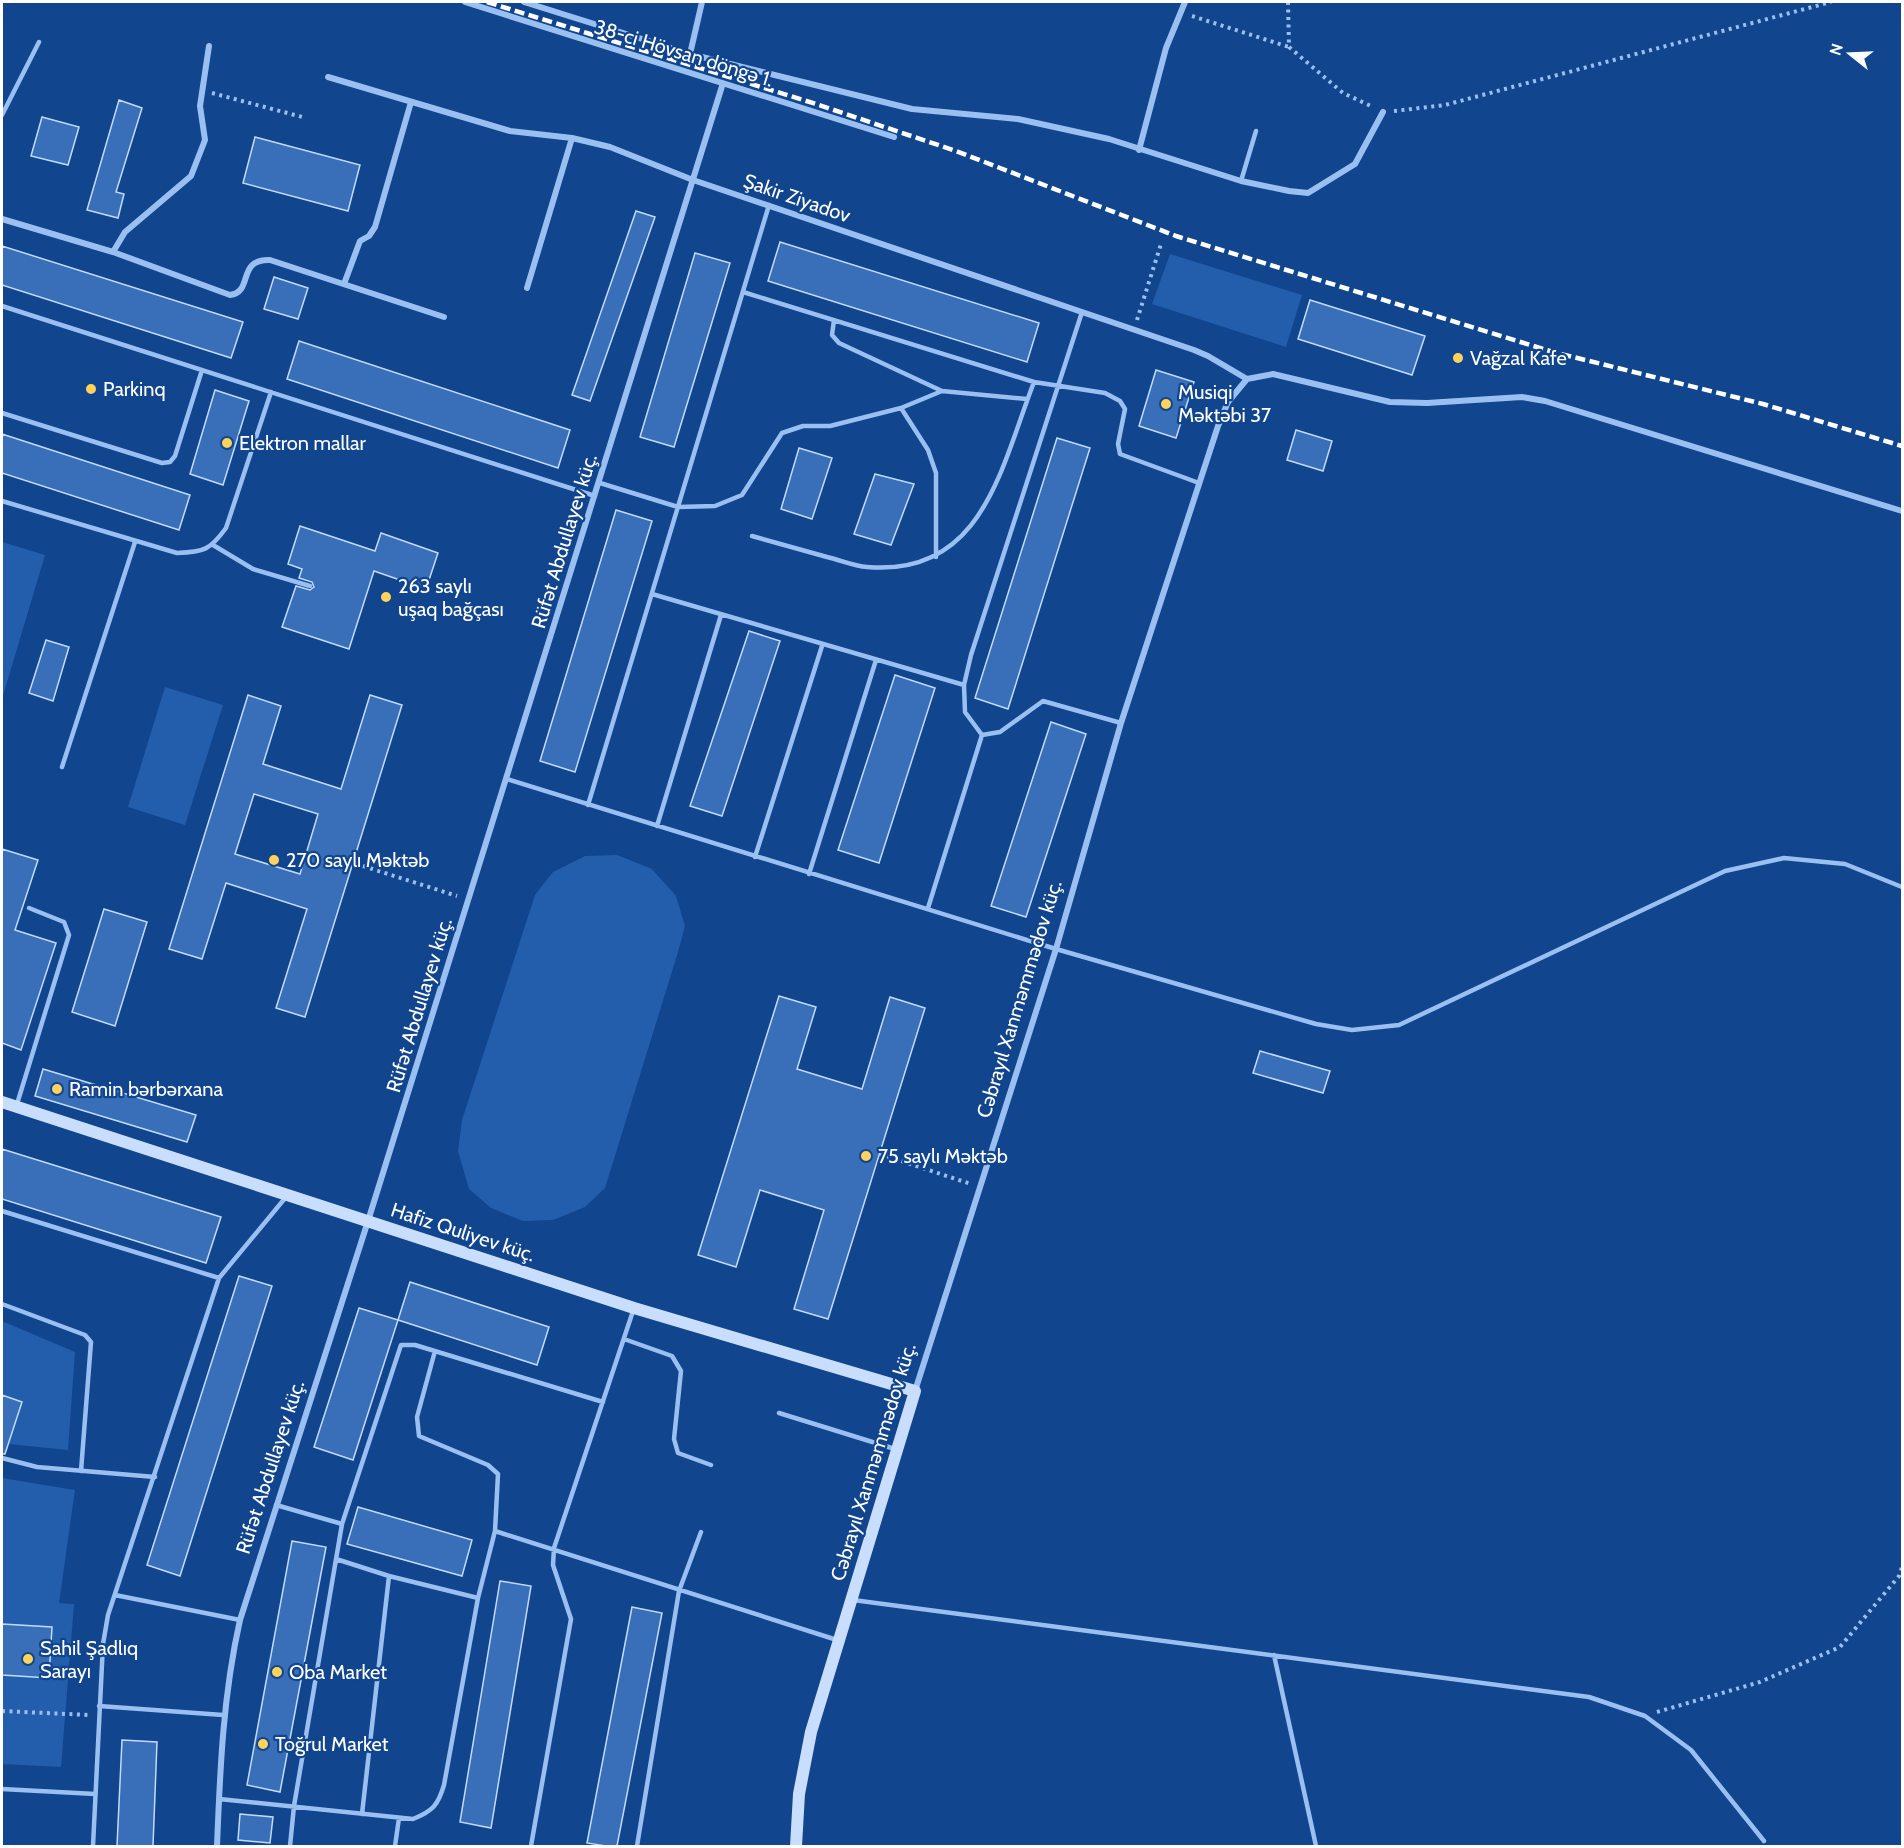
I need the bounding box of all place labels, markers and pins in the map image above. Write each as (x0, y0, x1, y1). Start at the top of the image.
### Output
place label: Vağzal Kafe (1470, 346, 1567, 370)
marker: Vağzal Kafe (1451, 351, 1465, 365)
place label: Parkinq (103, 377, 166, 401)
place label: Musiqi Məktəbi 37 (1178, 380, 1271, 427)
marker: Parkinq (84, 382, 98, 396)
marker: Musiqi Məktəbi 37 (1159, 397, 1173, 411)
place label: Elektron mallar (239, 431, 367, 455)
marker: Elektron mallar (220, 436, 234, 450)
place label: 263 saylı uşaq bağçası (398, 574, 504, 621)
marker: 263 saylı uşaq bağçası (379, 590, 393, 604)
place label: 270 saylı Məktəb (286, 848, 429, 872)
marker: 270 saylı Məktəb (267, 853, 281, 867)
place label: Ramin bərbərxana (69, 1077, 224, 1101)
marker: Ramin bərbərxana (50, 1082, 64, 1096)
place label: 75 saylı Məktəb (878, 1144, 1008, 1168)
marker: 75 saylı Məktəb (859, 1149, 873, 1163)
place label: Sahil Şadlıq Sarayı (40, 1636, 138, 1683)
marker: Sahil Şadlıq Sarayı (21, 1652, 35, 1666)
place label: Oba Market (289, 1660, 387, 1684)
marker: Oba Market (270, 1665, 284, 1679)
place label: Toğrul Market (275, 1732, 389, 1756)
marker: Toğrul Market (256, 1737, 270, 1751)

